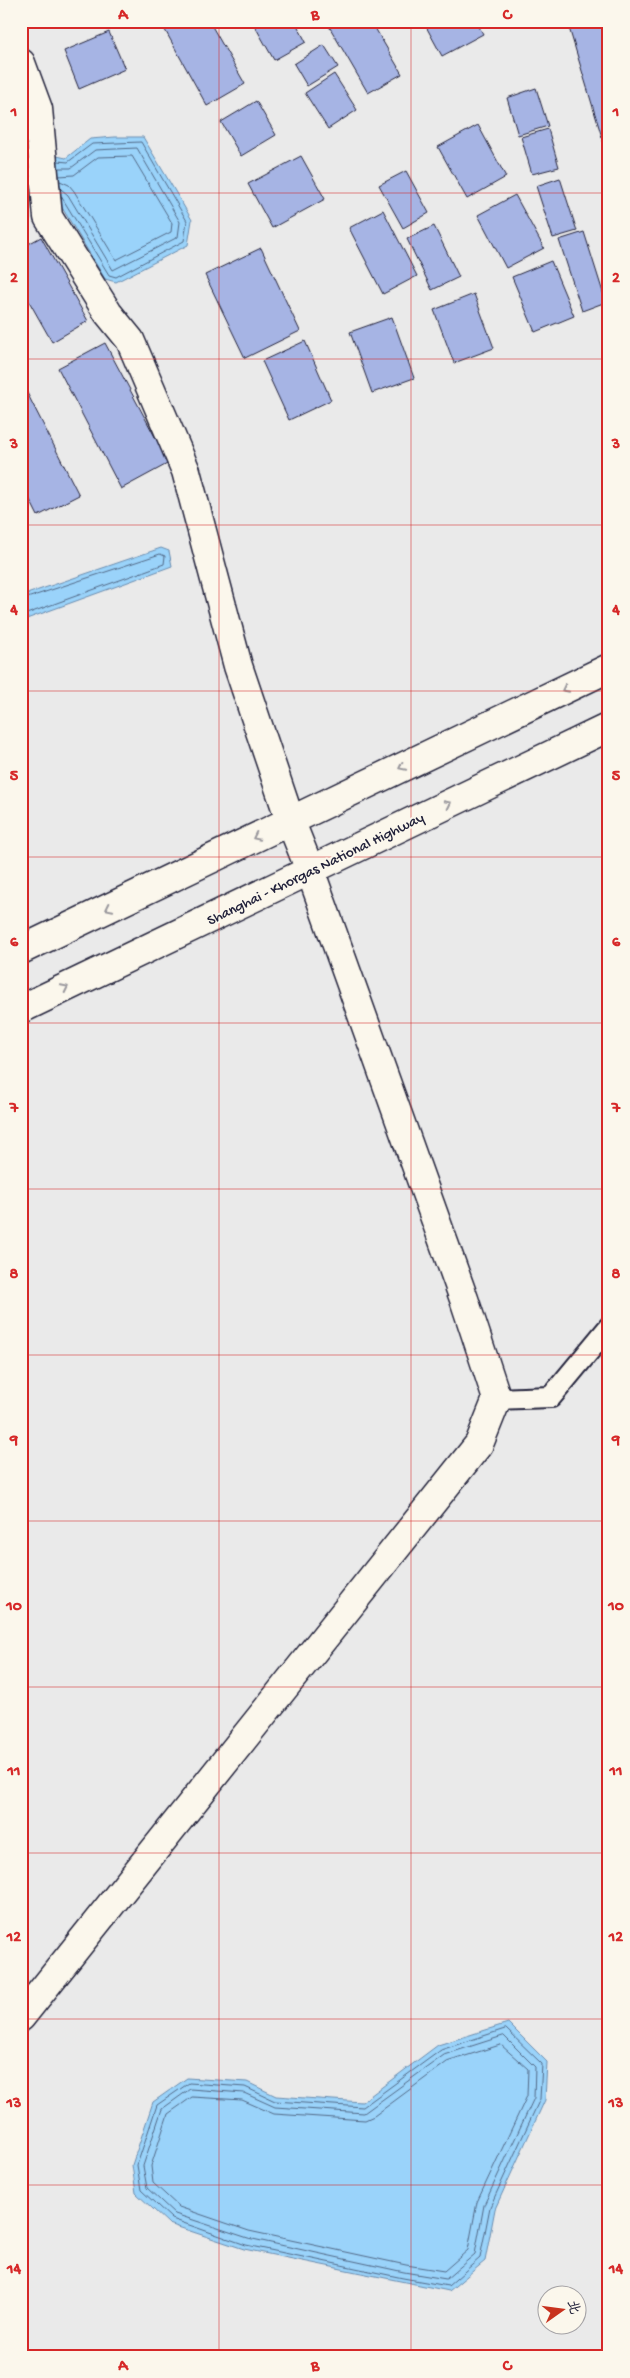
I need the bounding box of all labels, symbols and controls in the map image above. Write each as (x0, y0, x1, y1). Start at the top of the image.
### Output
text: A (117, 7, 129, 26)
text: B (310, 7, 320, 26)
text: C (502, 7, 513, 26)
text: 1 (10, 104, 17, 123)
text: 1 (612, 104, 619, 123)
text: 2 (10, 270, 18, 289)
text: 2 (612, 270, 620, 289)
text: 3 (9, 436, 18, 455)
text: 3 (611, 436, 620, 455)
text: 4 (9, 602, 18, 621)
text: 4 (611, 602, 620, 621)
one-way arrow (561, 683, 570, 693)
one-way arrow (398, 761, 407, 771)
text: 5 (10, 768, 19, 787)
text: 5 (612, 768, 621, 787)
one-way arrow (443, 800, 452, 810)
street label: Shanghai - Khorgas National Highway (204, 809, 428, 930)
one-way arrow (252, 831, 261, 841)
one-way arrow (106, 901, 115, 911)
text: 6 (10, 934, 19, 953)
text: 6 (612, 934, 621, 953)
one-way arrow (60, 984, 69, 994)
text: 7 (9, 1100, 19, 1119)
text: 7 (611, 1100, 621, 1119)
text: 8 (10, 1266, 19, 1285)
text: 8 (612, 1266, 621, 1285)
text: 9 (9, 1432, 18, 1451)
text: 9 (611, 1432, 620, 1451)
text: 10 (5, 1598, 22, 1617)
text: 10 (607, 1598, 624, 1617)
text: 11 (7, 1763, 20, 1782)
text: 11 (609, 1763, 622, 1782)
text: 12 (6, 1929, 21, 1948)
text: 12 (608, 1929, 623, 1948)
text: 13 (6, 2095, 21, 2114)
text: 13 (608, 2095, 623, 2114)
text: 14 (6, 2261, 21, 2280)
text: 14 (608, 2261, 623, 2280)
north arrow (538, 2286, 588, 2336)
text: 北 (562, 2299, 582, 2316)
text: A (117, 2358, 129, 2377)
text: B (310, 2358, 320, 2377)
text: C (502, 2358, 513, 2377)

